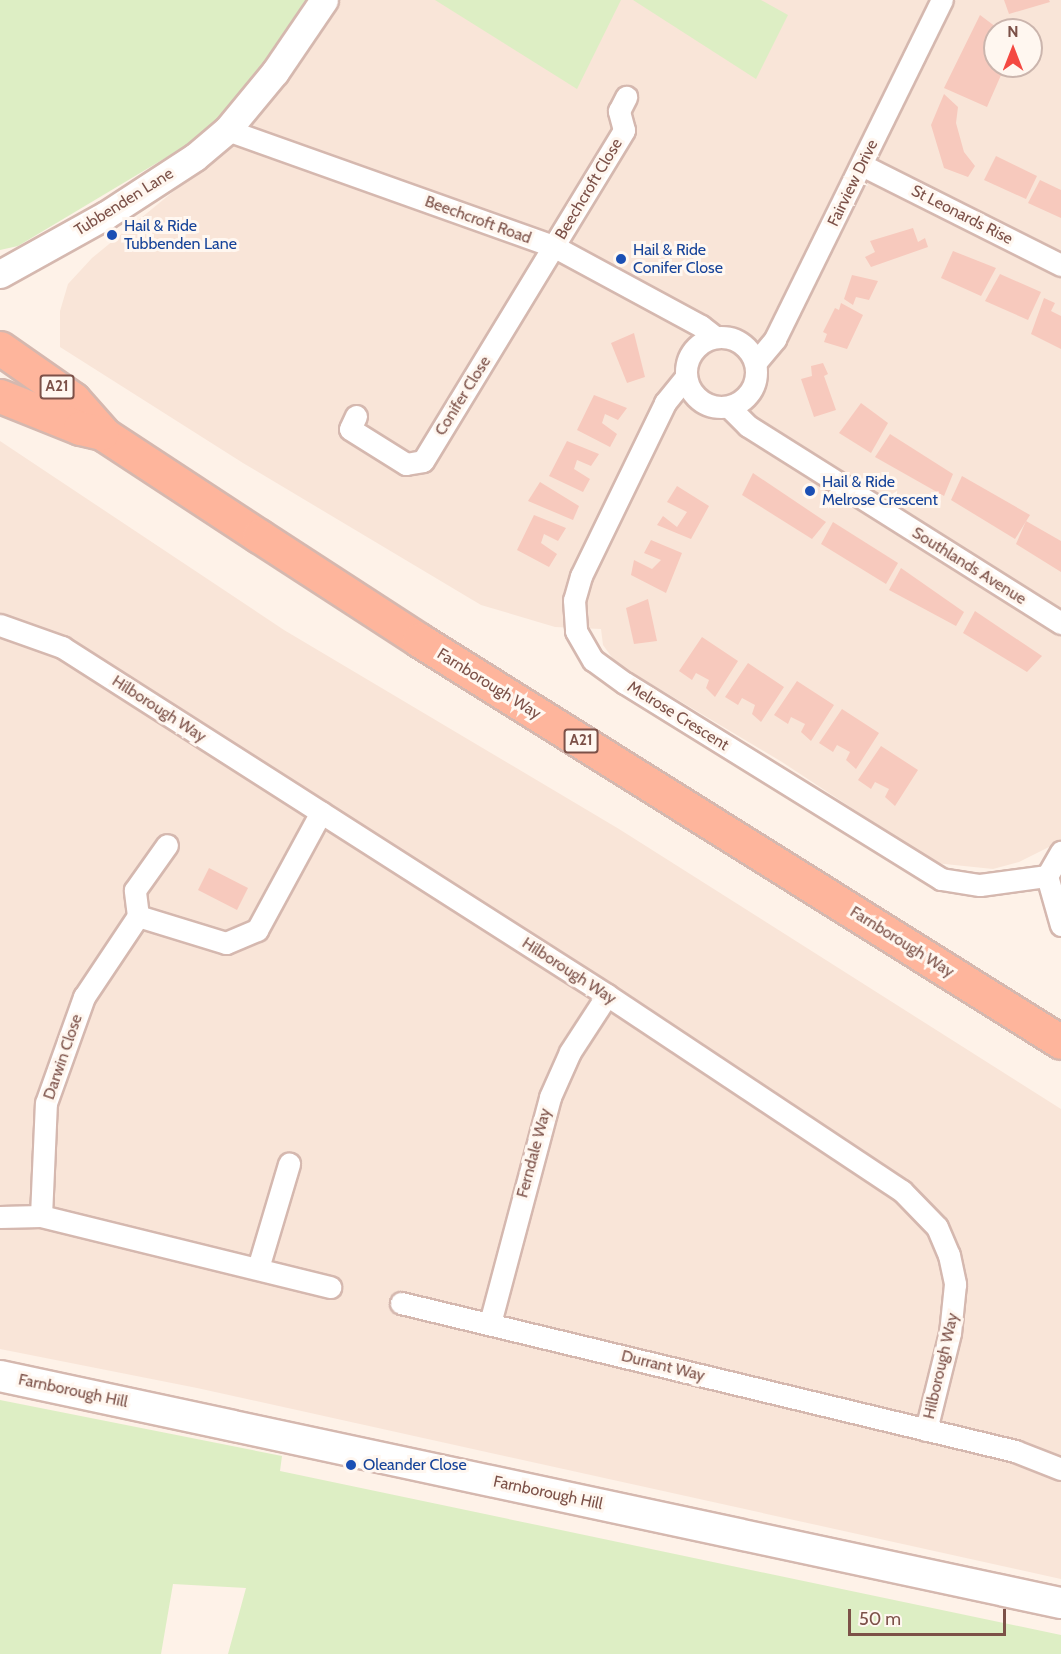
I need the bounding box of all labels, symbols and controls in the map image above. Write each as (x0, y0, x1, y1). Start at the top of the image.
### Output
north arrow (983, 18, 1043, 78)
text: N (1007, 22, 1019, 41)
street label: Beechcroft Close (551, 135, 627, 243)
street label: Fairview Drive (824, 136, 882, 230)
street label: Tubbenden Lane (71, 164, 177, 240)
street label: St Leonards Rise (908, 181, 1016, 249)
street label: Beechcroft Road (422, 192, 534, 248)
place label: Hail & Ride Tubbenden Lane (124, 216, 237, 254)
marker: Hail & Ride Tubbenden Lane (105, 228, 119, 242)
place label: Hail & Ride Conifer Close (633, 240, 723, 278)
marker: Hail & Ride Conifer Close (614, 252, 628, 266)
street label: Conifer Close (431, 353, 495, 439)
road number: A21 (39, 375, 75, 399)
place label: Hail & Ride Melrose Crescent (822, 472, 938, 510)
marker: Hail & Ride Melrose Crescent (803, 484, 817, 498)
street label: Southlands Avenue (908, 523, 1030, 609)
street label: Farnborough Way (433, 644, 545, 724)
street label: Hilborough Way (108, 671, 210, 747)
street label: Melrose Crescent (624, 677, 732, 755)
road number: A21 (563, 729, 599, 753)
street label: Farnborough Way (846, 902, 958, 982)
street label: Hilborough Way (518, 933, 620, 1009)
street label: Darwin Close (39, 1012, 87, 1102)
street label: Ferndale Way (513, 1106, 555, 1200)
street label: Hilborough Way (919, 1311, 963, 1421)
street label: Durrant Way (619, 1346, 707, 1386)
street label: Farnborough Hill (17, 1370, 129, 1412)
place label: Oleander Close (363, 1455, 467, 1475)
marker: Oleander Close (344, 1458, 358, 1472)
street label: Farnborough Hill (492, 1472, 604, 1514)
scale bar (851, 1597, 1008, 1635)
text: 50 m (859, 1608, 901, 1630)

